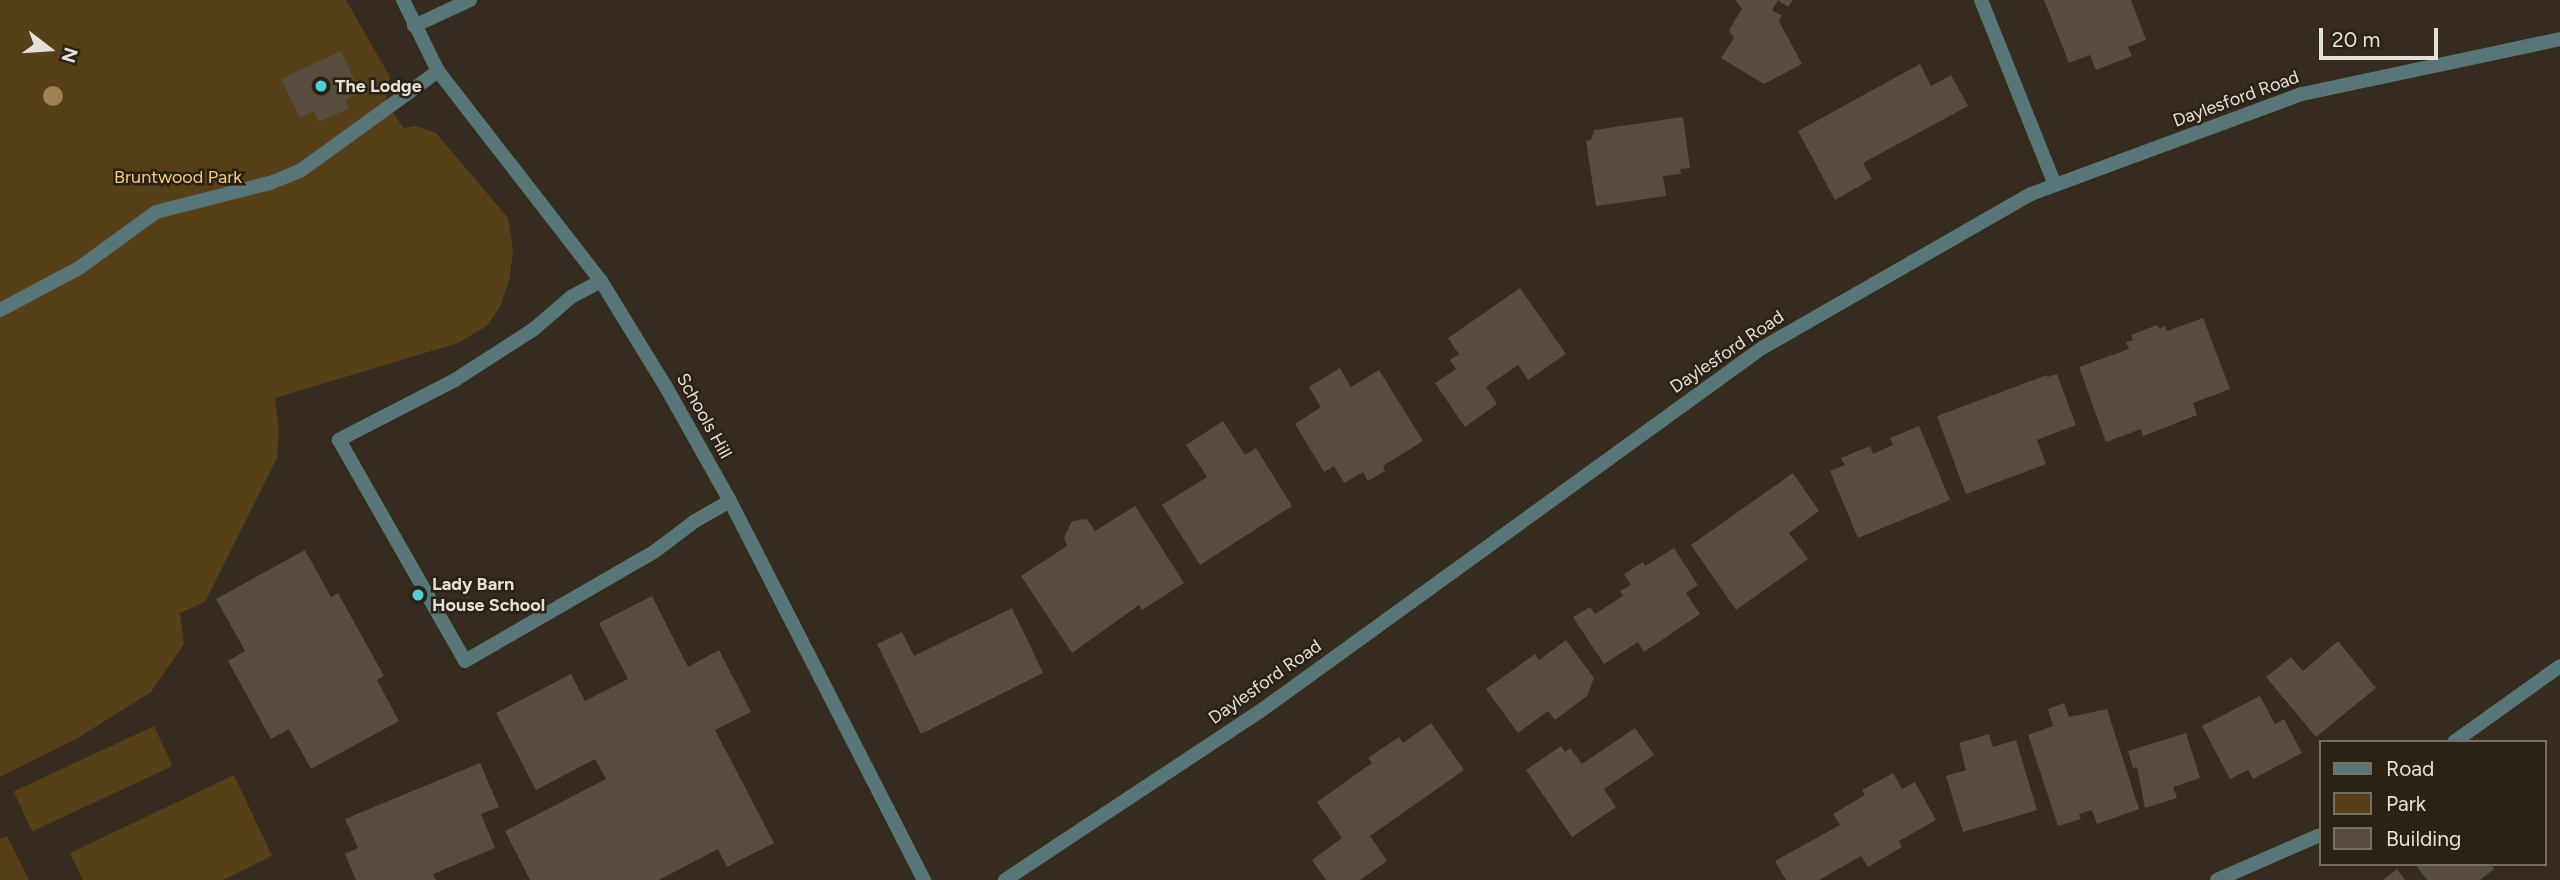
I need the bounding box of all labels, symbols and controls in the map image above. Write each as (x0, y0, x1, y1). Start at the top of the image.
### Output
north arrow (14, 14, 84, 84)
scale bar (2322, 14, 2441, 58)
text: 20 m (2332, 27, 2380, 52)
text: N (56, 45, 83, 66)
street label: Daylesford Road (2170, 66, 2302, 132)
place label: The Lodge (335, 75, 422, 97)
marker: The Lodge (313, 78, 329, 94)
park label: Bruntwood Park (114, 166, 242, 188)
street label: Daylesford Road (1666, 306, 1788, 398)
street label: Schools Hill (672, 370, 736, 462)
place label: Lady Barn House School (432, 574, 545, 616)
marker: Lady Barn House School (410, 587, 426, 603)
street label: Daylesford Road (1204, 635, 1326, 729)
legend (2318, 740, 2546, 866)
text: Road (2386, 756, 2434, 781)
text: Park (2386, 791, 2426, 816)
text: Building (2386, 826, 2461, 851)

